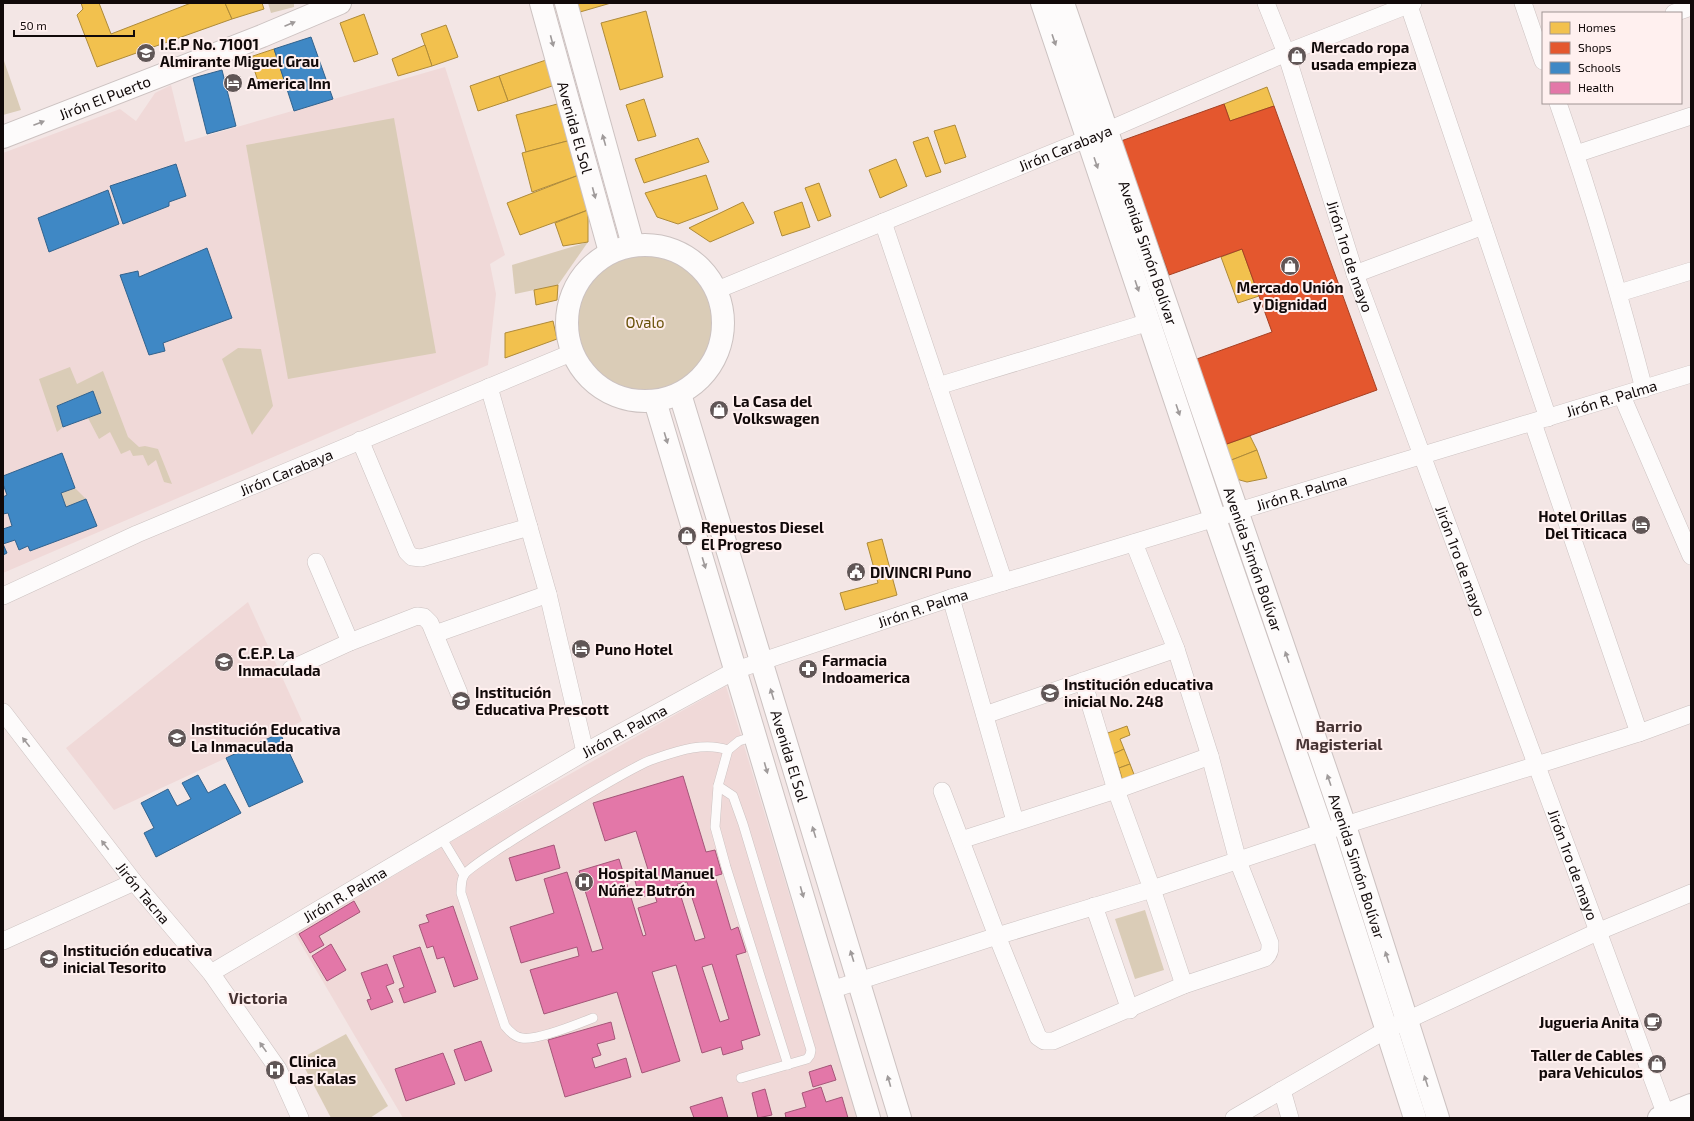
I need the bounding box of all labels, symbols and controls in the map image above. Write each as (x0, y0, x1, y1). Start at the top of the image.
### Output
scale bar (14, 12, 134, 38)
legend (1542, 12, 1682, 104)
text: 50 m (20, 18, 47, 32)
text: Homes (1578, 20, 1616, 34)
one-way arrow (285, 21, 296, 27)
one-way arrow (1051, 34, 1057, 46)
place label: I.E.P No. 71001 Almirante Miguel Grau (160, 35, 319, 70)
one-way arrow (549, 35, 555, 47)
place label: Mercado ropa usada empieza (1311, 38, 1417, 73)
text: Shops (1578, 40, 1612, 54)
school or university icon: I.E.P No. 71001 Almirante Miguel Grau (135, 42, 157, 64)
shop icon: Mercado ropa usada empieza (1286, 45, 1308, 67)
text: Schools (1578, 60, 1621, 74)
street label: Jirón El Puerto (56, 71, 153, 123)
hotel icon: America Inn (222, 72, 244, 94)
place label: America Inn (247, 74, 331, 92)
street label: Avenida El Sol (554, 79, 597, 176)
text: Health (1578, 80, 1614, 94)
one-way arrow (34, 120, 46, 126)
street label: Jirón Carabaya (1016, 121, 1115, 175)
one-way arrow (601, 134, 607, 146)
one-way arrow (1093, 157, 1099, 169)
street label: Avenida Simón Bolívar (1115, 178, 1182, 327)
one-way arrow (591, 187, 597, 199)
street label: Jirón 1ro de mayo (1324, 198, 1377, 315)
shop icon: Mercado Unión y Dignidad (1279, 255, 1301, 277)
place label: Mercado Unión y Dignidad (1236, 278, 1344, 314)
one-way arrow (1134, 281, 1140, 293)
park label: Ovalo (625, 313, 665, 331)
street label: Jirón R. Palma (1564, 376, 1659, 420)
place label: La Casa del Volkswagen (733, 392, 819, 427)
shop icon: La Casa del Volkswagen (708, 399, 730, 421)
one-way arrow (1176, 404, 1182, 416)
one-way arrow (663, 433, 669, 445)
street label: Jirón Carabaya (237, 444, 335, 499)
street label: Jirón R. Palma (1254, 470, 1349, 514)
street label: Avenida Simón Bolívar (1220, 485, 1287, 634)
street label: Jirón 1ro de mayo (1432, 503, 1490, 619)
place label: Hotel Orillas Del Titicaca (1538, 507, 1627, 542)
hotel icon: Hotel Orillas Del Titicaca (1630, 514, 1652, 536)
place label: Repuestos Diesel El Progreso (701, 518, 824, 553)
shop icon: Repuestos Diesel El Progreso (676, 525, 698, 547)
one-way arrow (701, 557, 707, 569)
public building icon: DIVINCRI Puno (845, 561, 867, 583)
place label: DIVINCRI Puno (870, 563, 972, 581)
street label: Jirón R. Palma (875, 584, 970, 631)
hotel icon: Puno Hotel (570, 638, 592, 660)
place label: Puno Hotel (595, 640, 673, 658)
place label: C.E.P. La Inmaculada (238, 644, 321, 679)
school or university icon: C.E.P. La Inmaculada (213, 651, 235, 673)
place label: Farmacia Indoamerica (822, 651, 910, 686)
one-way arrow (1284, 651, 1290, 663)
pharmacy icon: Farmacia Indoamerica (797, 658, 819, 680)
place label: Institución educativa inicial No. 248 (1064, 675, 1213, 710)
school or university icon: Institución educativa inicial No. 248 (1039, 682, 1061, 704)
place label: Institución Educativa Prescott (475, 683, 609, 718)
one-way arrow (769, 688, 775, 700)
school or university icon: Institución Educativa Prescott (450, 690, 472, 712)
street label: Jirón R. Palma (578, 700, 670, 761)
street label: Avenida El Sol (767, 708, 812, 804)
district label: Barrio Magisterial (1295, 716, 1383, 753)
place label: Institución Educativa La Inmaculada (191, 720, 341, 755)
school or university icon: Institución Educativa La Inmaculada (166, 727, 188, 749)
one-way arrow (22, 737, 30, 748)
one-way arrow (763, 762, 769, 774)
one-way arrow (1326, 774, 1332, 786)
street label: Avenida Simón Bolívar (1326, 791, 1389, 941)
street label: Jirón 1ro de mayo (1545, 807, 1602, 922)
one-way arrow (811, 825, 817, 837)
one-way arrow (102, 840, 110, 850)
street label: Jirón Tacna (113, 858, 174, 927)
street label: Jirón R. Palma (299, 862, 390, 926)
place label: Hospital Manuel Núñez Butrón (598, 864, 714, 899)
hospital icon: Hospital Manuel Núñez Butrón (573, 871, 595, 893)
one-way arrow (799, 887, 805, 899)
place label: Institución educativa inicial Tesorito (63, 941, 212, 976)
school or university icon: Institución educativa inicial Tesorito (38, 948, 60, 970)
one-way arrow (849, 950, 855, 962)
one-way arrow (1384, 951, 1390, 963)
district label: Victoria (228, 988, 288, 1007)
cafe icon: Jugueria Anita (1642, 1011, 1664, 1033)
place label: Jugueria Anita (1539, 1013, 1639, 1031)
one-way arrow (259, 1041, 267, 1052)
place label: Taller de Cables para Vehiculos (1531, 1046, 1643, 1081)
place label: Clinica Las Kalas (289, 1052, 356, 1087)
shop icon: Taller de Cables para Vehiculos (1646, 1053, 1668, 1075)
hospital icon: Clinica Las Kalas (264, 1059, 286, 1081)
one-way arrow (886, 1074, 892, 1086)
one-way arrow (1423, 1075, 1429, 1087)

